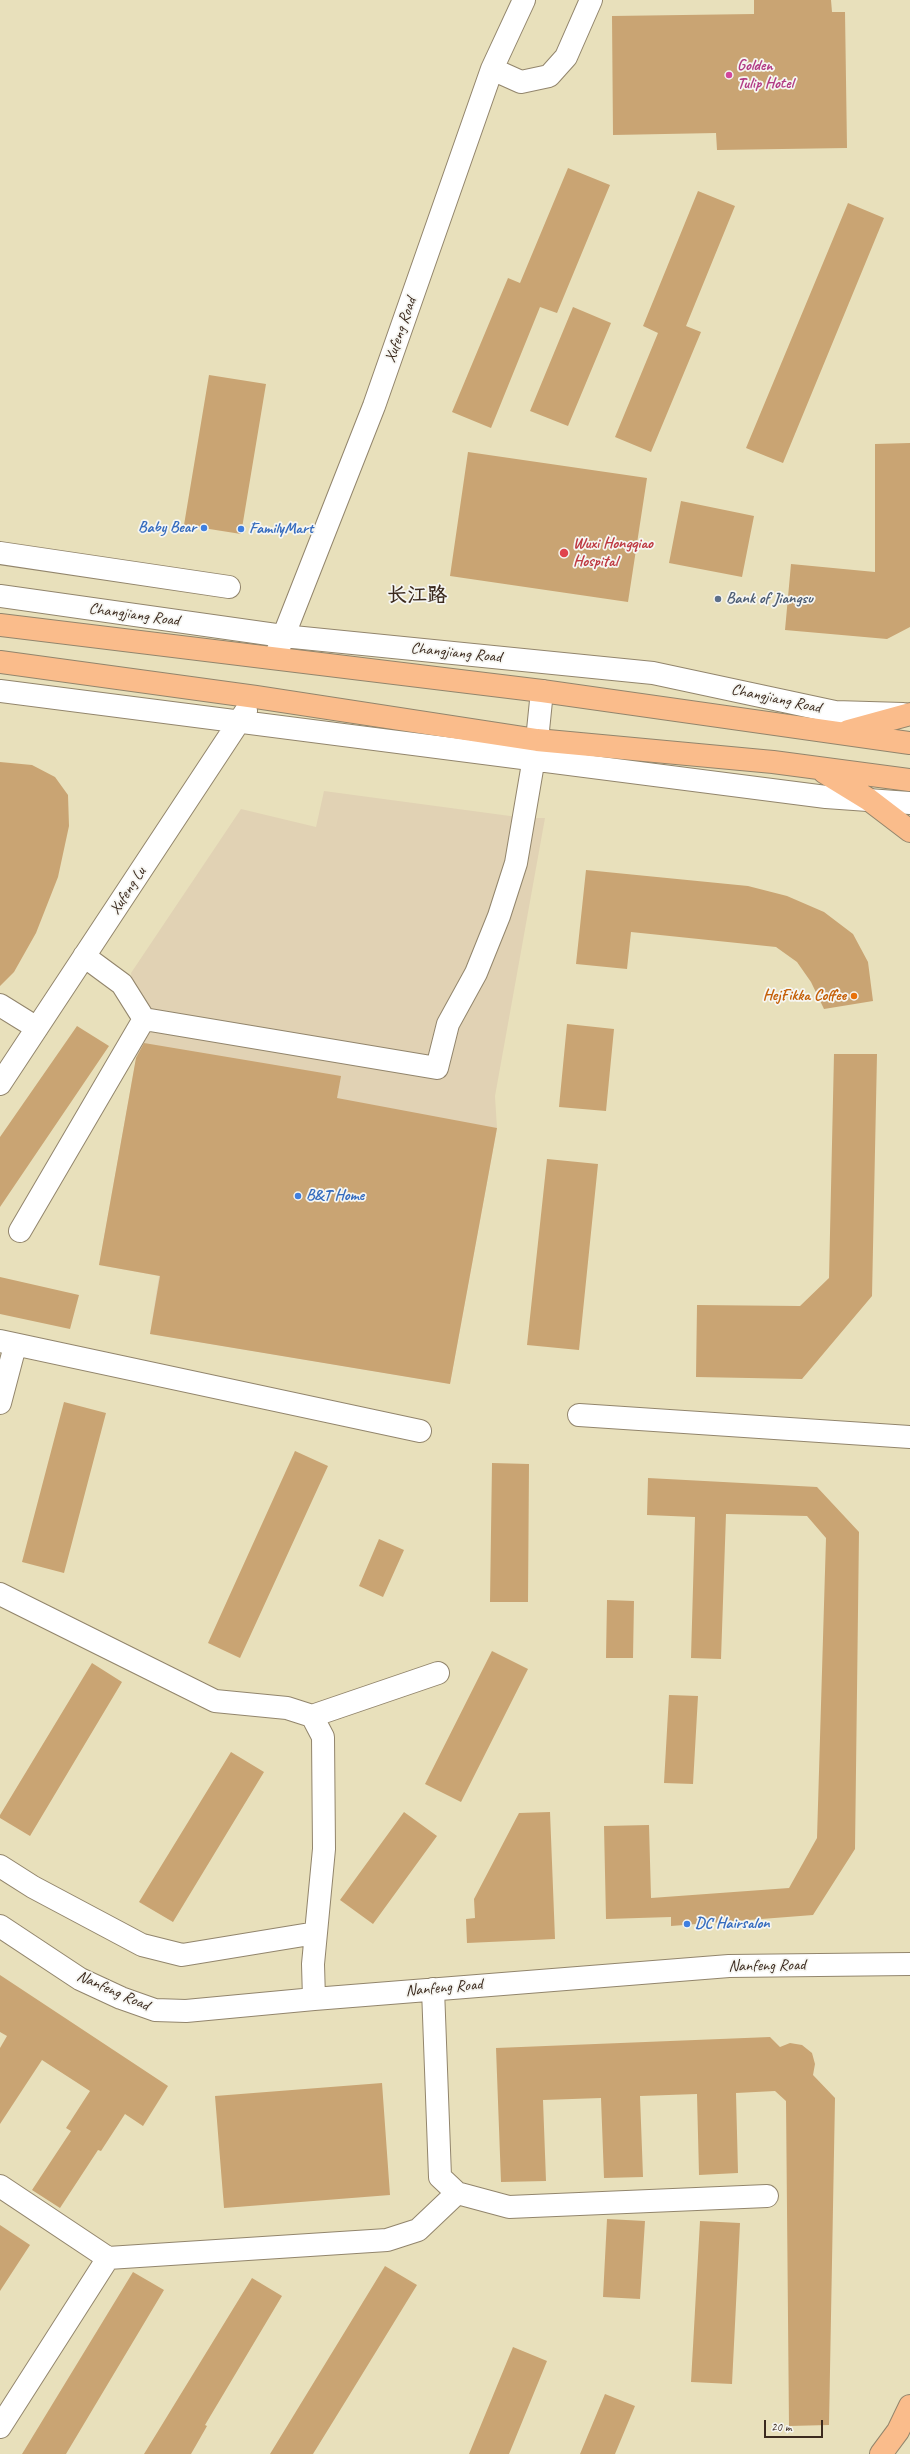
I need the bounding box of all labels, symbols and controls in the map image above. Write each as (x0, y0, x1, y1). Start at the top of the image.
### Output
place label: Golden Tulip Hotel (737, 56, 793, 94)
marker: Golden Tulip Hotel (724, 70, 734, 80)
street label: Xufeng Road (381, 295, 421, 365)
place label: Baby Bear (138, 518, 196, 538)
place label: FamilyMart (249, 519, 313, 539)
marker: Baby Bear (199, 523, 209, 533)
marker: FamilyMart (236, 524, 246, 534)
place label: Wuxi Hongqiao Hospital (573, 534, 653, 572)
marker: Wuxi Hongqiao Hospital (558, 547, 570, 559)
district label: 长江路 (387, 584, 447, 608)
place label: Bank of Jiangsu (726, 589, 813, 609)
marker: Bank of Jiangsu (713, 594, 723, 604)
street label: Changjiang Road (88, 599, 180, 631)
street label: Changjiang Road (410, 639, 502, 667)
street label: Changjiang Road (729, 680, 823, 718)
street label: Xufeng Lu (106, 864, 150, 918)
place label: HejFikka Coffee (763, 986, 846, 1006)
marker: HejFikka Coffee (849, 991, 859, 1001)
place label: B&T Home (306, 1186, 364, 1206)
marker: B&T Home (293, 1191, 303, 1201)
place label: DC Hairsalon (695, 1914, 770, 1934)
marker: DC Hairsalon (682, 1919, 692, 1929)
street label: Nanfeng Road (728, 1956, 806, 1976)
street label: Nanfeng Road (74, 1967, 152, 2015)
street label: Nanfeng Road (405, 1975, 483, 2001)
scale bar (766, 2412, 825, 2438)
text: 20 m (771, 2419, 791, 2435)

